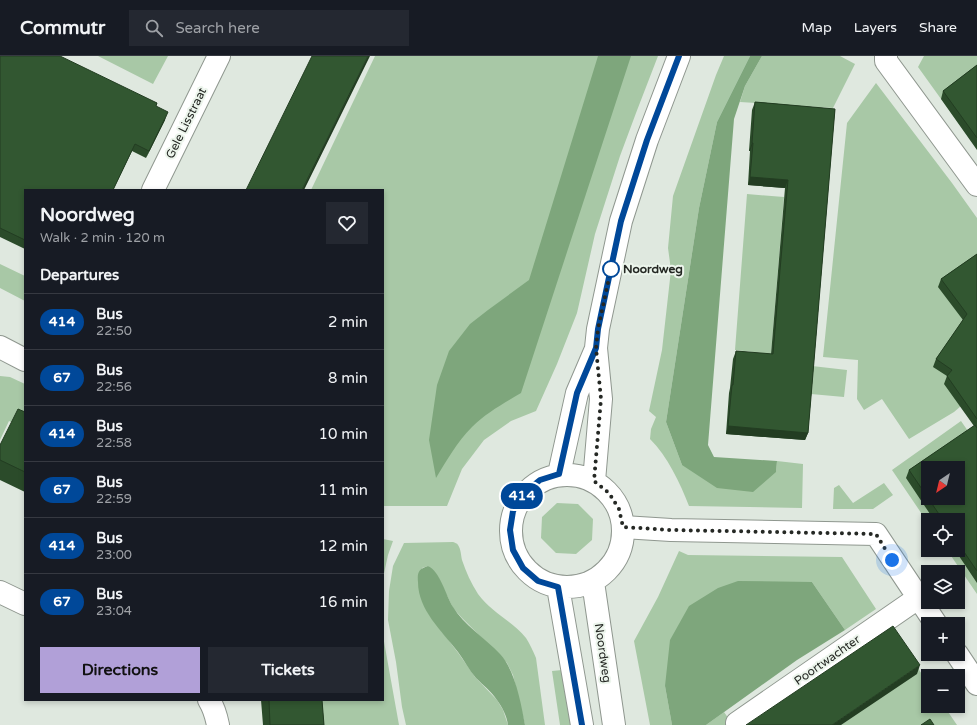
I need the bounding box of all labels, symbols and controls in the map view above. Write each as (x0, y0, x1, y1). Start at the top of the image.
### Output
search box (129, 10, 409, 46)
text: Commutr (20, 17, 105, 39)
icon: search (143, 17, 165, 39)
text: Search here (175, 19, 260, 37)
text: Map (802, 19, 832, 36)
text: Layers (854, 19, 897, 36)
text: Share (919, 19, 957, 36)
street label: Gele Lisstraat (163, 85, 209, 161)
button: heart (326, 202, 368, 244)
text: Noordweg (40, 204, 135, 226)
text: Walk · 2 min · 120 m (40, 230, 165, 246)
marker: Noordweg (602, 260, 620, 278)
place label: Noordweg (623, 262, 683, 277)
text: Departures (40, 266, 119, 284)
text: Bus (96, 305, 123, 323)
text: 414 (49, 313, 75, 330)
text: 2 min (328, 313, 368, 331)
text: 22:50 (96, 323, 132, 339)
text: Bus (96, 361, 123, 379)
text: 67 (53, 369, 71, 386)
text: 8 min (328, 369, 368, 387)
text: 22:56 (96, 379, 132, 395)
text: Bus (96, 417, 123, 435)
text: 414 (49, 425, 75, 442)
text: 10 min (319, 425, 368, 443)
text: 22:58 (96, 435, 132, 451)
north arrow (921, 461, 965, 505)
map controls (921, 461, 965, 713)
text: Bus (96, 473, 123, 491)
text: 67 (53, 481, 71, 498)
text: 11 min (319, 481, 368, 499)
line badge: 414 (499, 483, 545, 509)
text: 414 (509, 487, 535, 504)
text: 22:59 (96, 491, 132, 507)
button: locate (921, 513, 965, 557)
text: Bus (96, 529, 123, 547)
text: 414 (49, 537, 75, 554)
text: 12 min (319, 537, 368, 555)
text: 23:00 (96, 547, 132, 563)
your location (882, 550, 902, 570)
button: layers (921, 565, 965, 609)
text: Bus (96, 585, 123, 603)
text: 67 (53, 593, 71, 610)
text: 16 min (319, 593, 368, 611)
text: 23:04 (96, 603, 132, 619)
button: + (921, 617, 965, 661)
street label: Noordweg (592, 622, 614, 684)
street label: Poortwachter (791, 632, 863, 688)
button: Directions (40, 647, 200, 693)
button: Tickets (208, 647, 368, 693)
button: − (921, 669, 965, 713)

